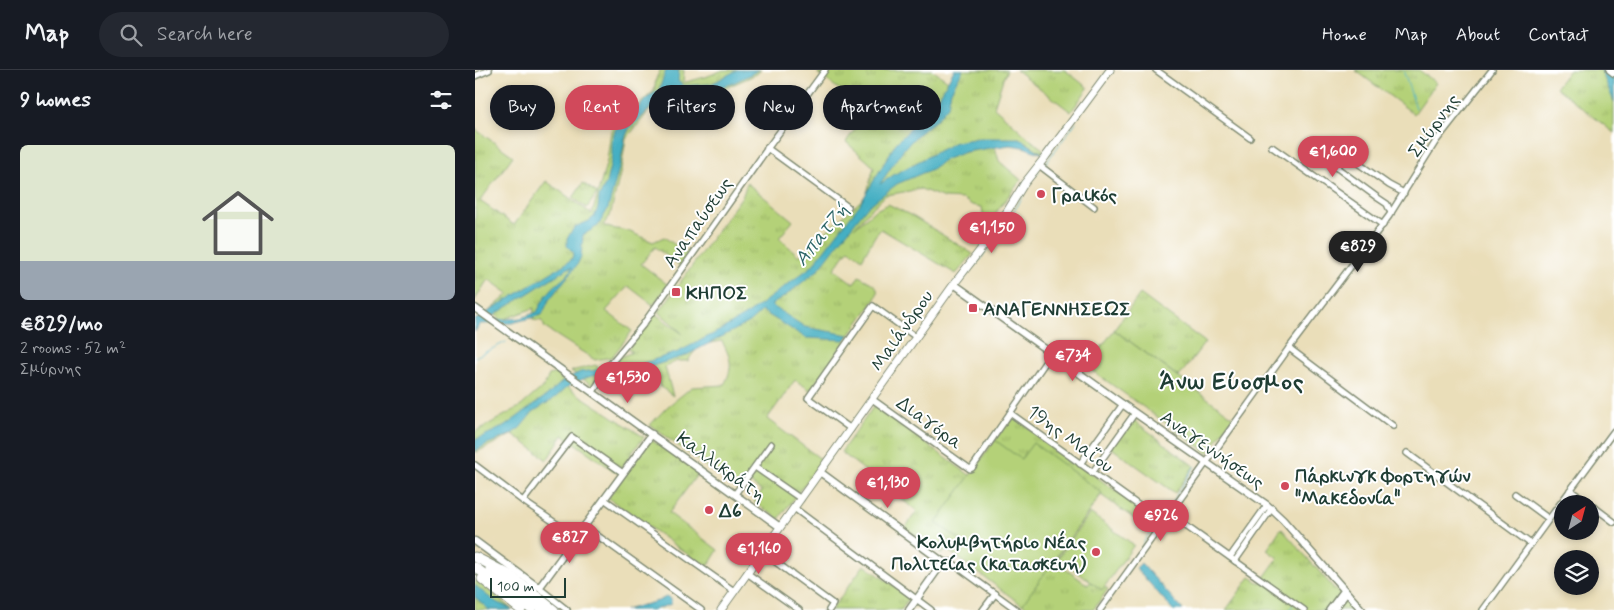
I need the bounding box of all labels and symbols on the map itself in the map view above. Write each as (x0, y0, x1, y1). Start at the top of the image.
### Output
street label: Σμύρνης (1403, 89, 1466, 163)
pin: €1,600 (1292, 136, 1374, 178)
street label: Αναπαύσεως (658, 173, 739, 273)
place label: Γραικός (1051, 183, 1118, 208)
marker: Γραικός (1035, 188, 1047, 200)
water label: Απατζή (788, 198, 856, 272)
pin: €1,150 (951, 212, 1033, 254)
pin: €829 (1328, 230, 1388, 273)
place label: ΚΗΠΟΣ (686, 281, 747, 306)
street label: Μαιάνδρου (865, 285, 939, 377)
marker: ΚΗΠΟΣ (670, 286, 682, 298)
place label: ΑΝΑΓΕΝΝΗΣΕΩΣ (983, 297, 1131, 322)
marker: ΑΝΑΓΕΝΝΗΣΕΩΣ (967, 302, 979, 314)
pin: €734 (1043, 340, 1103, 382)
pin: €1,530 (587, 362, 669, 404)
district label: Άνω Εύοσμος (1160, 367, 1304, 398)
street label: Διαγόρα (891, 391, 967, 456)
street label: 19ης Μαΐου (1022, 399, 1118, 479)
street label: Αναγεννήσεως (1155, 405, 1269, 495)
street label: Καλλικράτη (671, 426, 771, 508)
place label: Πάρκινγκ Φορτηγών "Μακεδονία" (1295, 464, 1471, 511)
pin: €1,130 (847, 466, 929, 509)
marker: Πάρκινγκ Φορτηγών "Μακεδονία" (1279, 480, 1291, 492)
north arrow (1554, 495, 1599, 540)
place label: Δ6 (718, 499, 742, 524)
pin: €926 (1131, 500, 1191, 542)
marker: Δ6 (703, 504, 715, 516)
pin: €827 (540, 522, 600, 564)
place label: Κολυμβητήριο Νέας Πολιτείας (κατασκευή) (891, 530, 1087, 577)
pin: €1,160 (718, 532, 800, 575)
marker: Κολυμβητήριο Νέας Πολιτείας (κατασκευή) (1090, 546, 1102, 558)
scale bar (490, 575, 566, 598)

